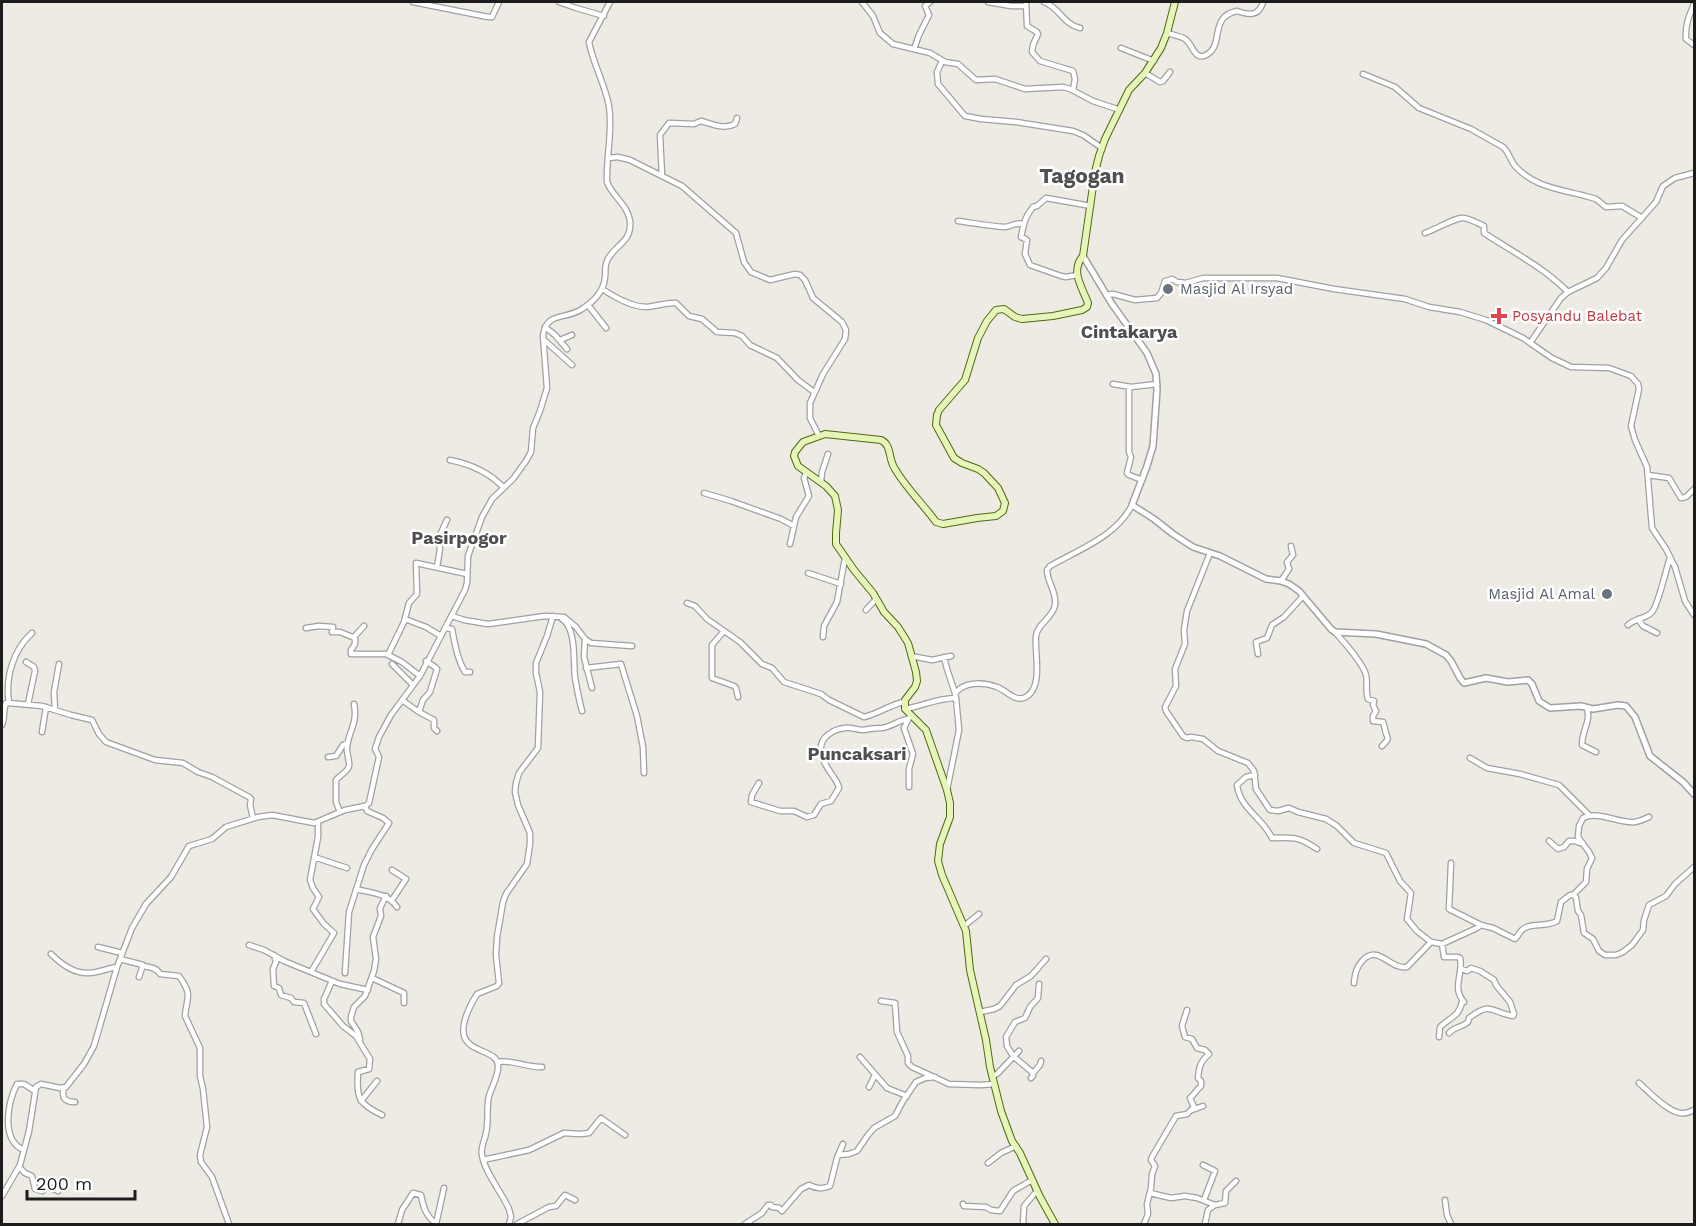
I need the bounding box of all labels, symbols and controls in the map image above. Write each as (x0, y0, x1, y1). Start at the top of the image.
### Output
district label: Tagogan (1039, 163, 1125, 188)
place label: Masjid Al Irsyad (1180, 280, 1293, 298)
marker: Masjid Al Irsyad (1161, 282, 1175, 296)
marker: Posyandu Balebat (1490, 307, 1508, 325)
place label: Posyandu Balebat (1512, 307, 1643, 325)
district label: Cintakarya (1081, 321, 1178, 342)
district label: Pasirpogor (411, 527, 507, 548)
place label: Masjid Al Amal (1488, 585, 1595, 603)
marker: Masjid Al Amal (1600, 587, 1614, 601)
district label: Puncaksari (807, 743, 907, 764)
scale bar (27, 1163, 135, 1201)
text: 200 m (36, 1173, 92, 1194)

